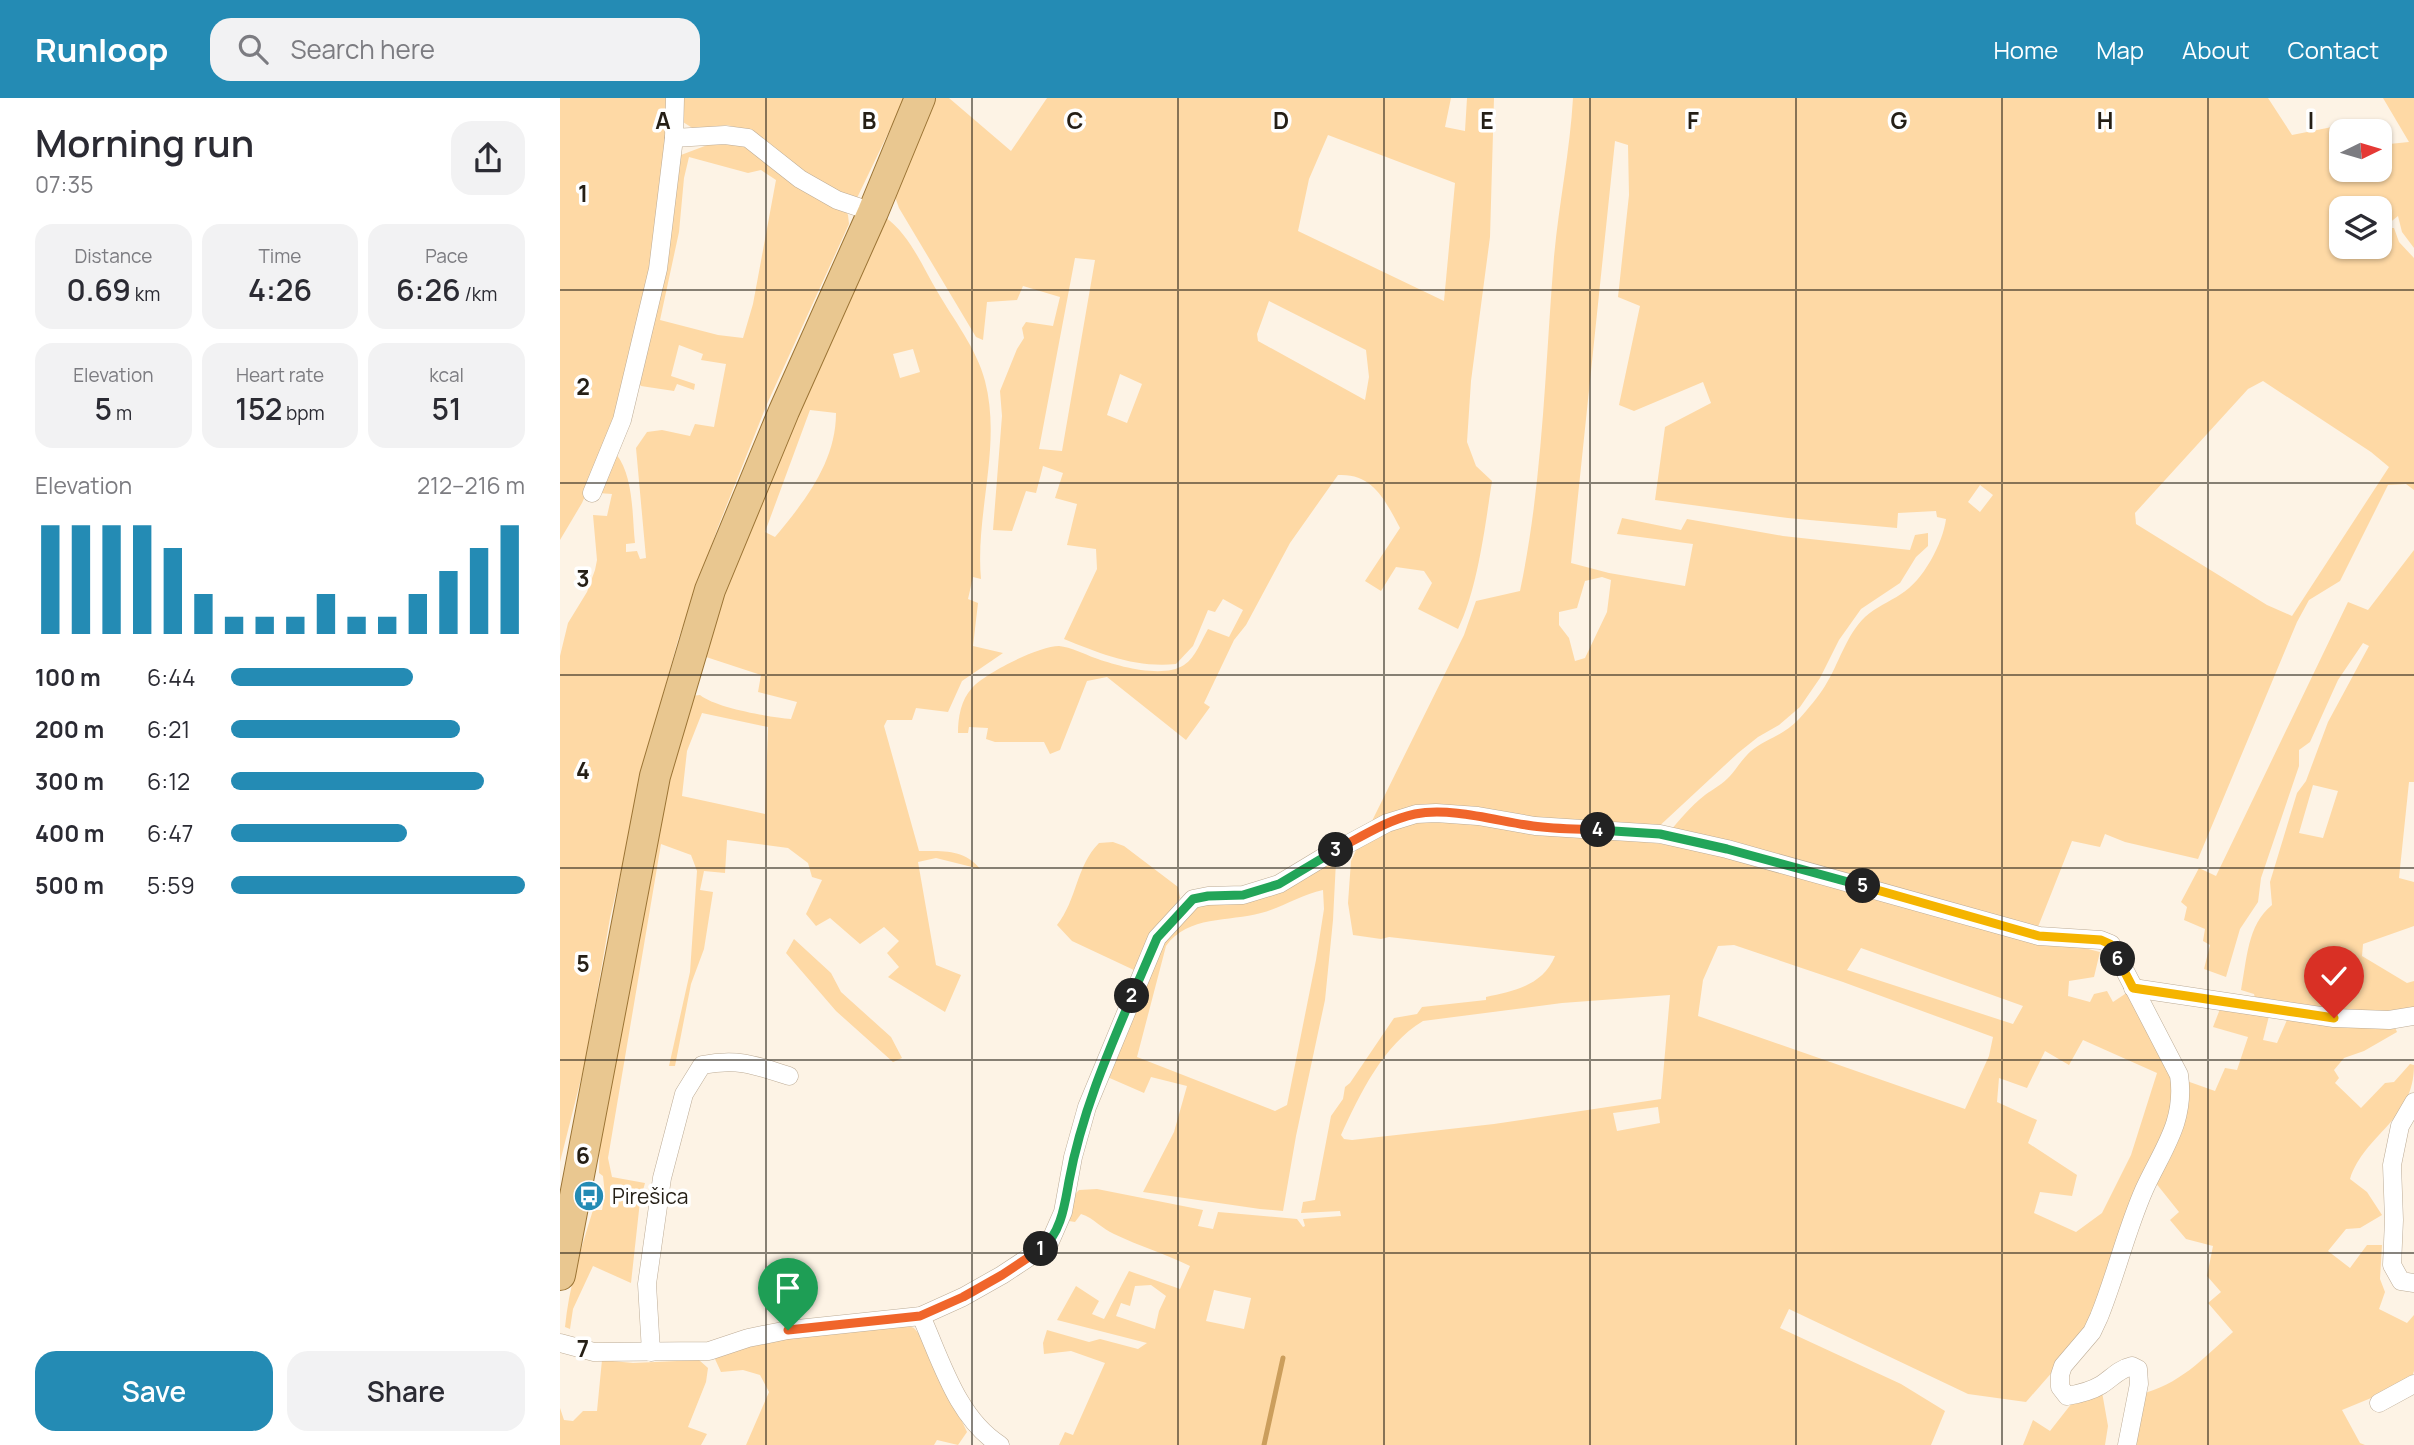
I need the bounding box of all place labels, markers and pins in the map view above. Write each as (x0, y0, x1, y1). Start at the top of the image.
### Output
pin: 4 (1580, 812, 1616, 848)
pin: 3 (1318, 832, 1354, 868)
pin: 5 (1846, 868, 1880, 904)
pin: 6 (2100, 942, 2136, 976)
pin (2304, 946, 2364, 1018)
pin: 2 (1114, 978, 1150, 1014)
bus stop icon: Pirešica (572, 1179, 606, 1213)
place label: Pirešica (612, 1182, 688, 1210)
pin: 1 (1023, 1232, 1058, 1266)
pin (758, 1258, 818, 1330)

